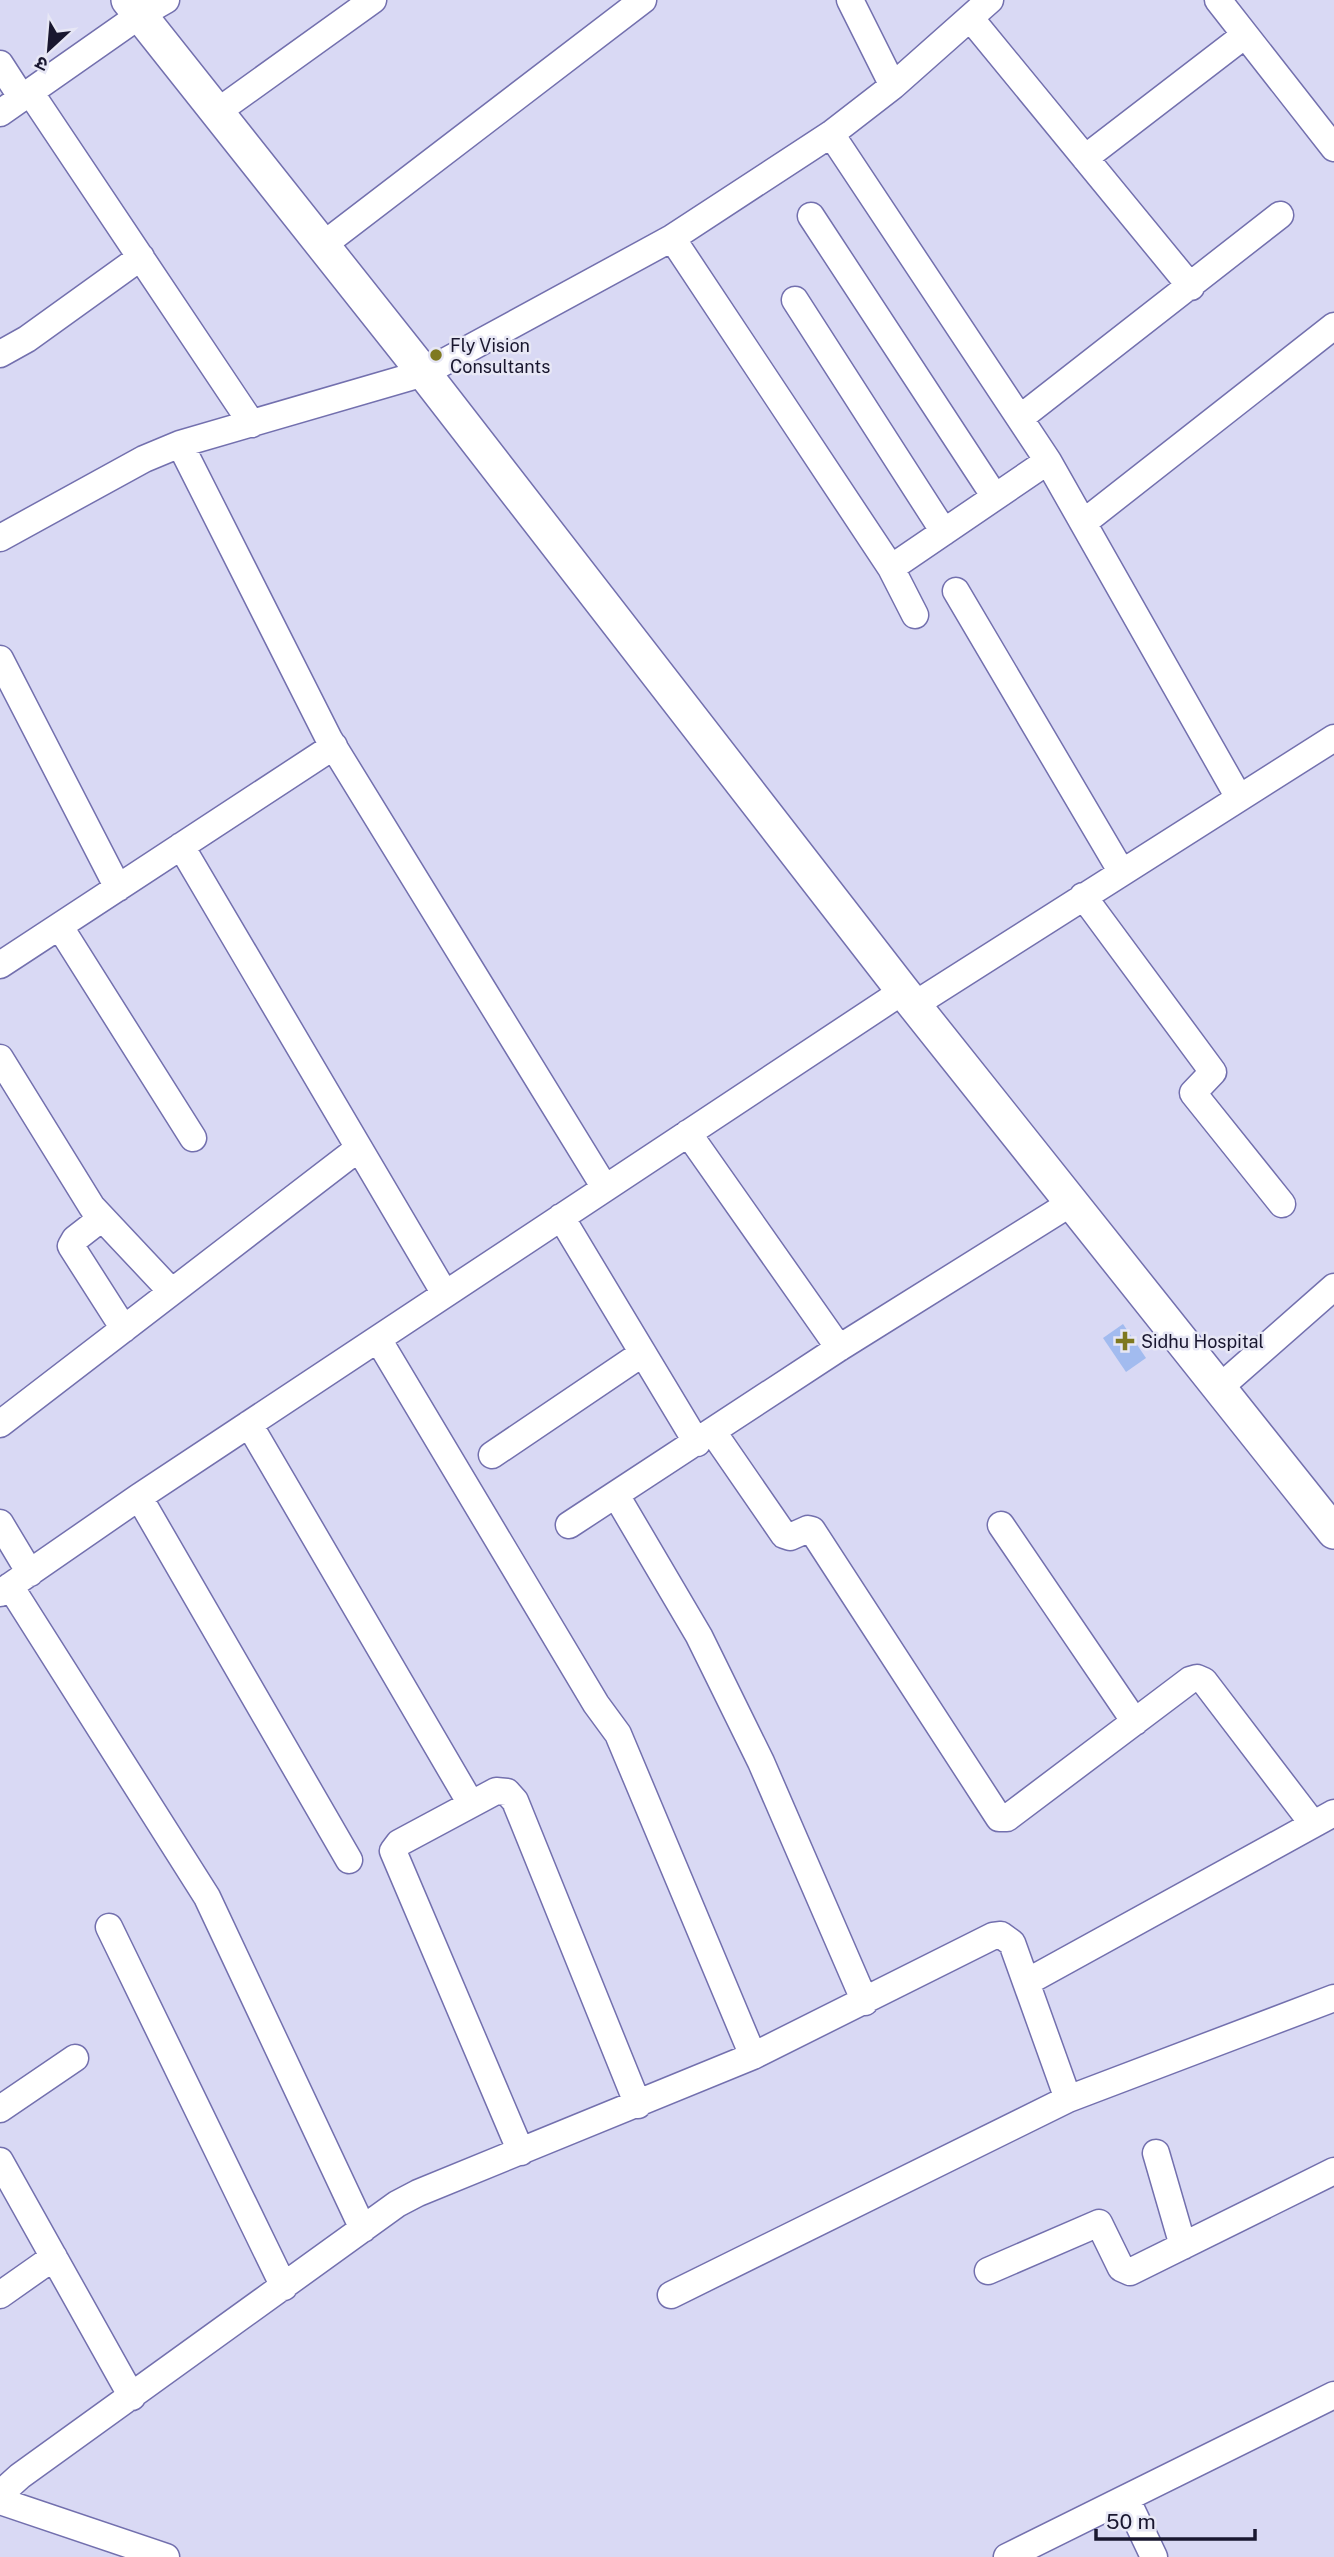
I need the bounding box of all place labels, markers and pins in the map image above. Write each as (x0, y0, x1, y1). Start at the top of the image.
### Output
place label: Fly Vision Consultants (450, 335, 550, 377)
marker: Fly Vision Consultants (428, 347, 444, 363)
marker: Sidhu Hospital (1115, 1331, 1135, 1351)
place label: Sidhu Hospital (1141, 1331, 1264, 1352)

